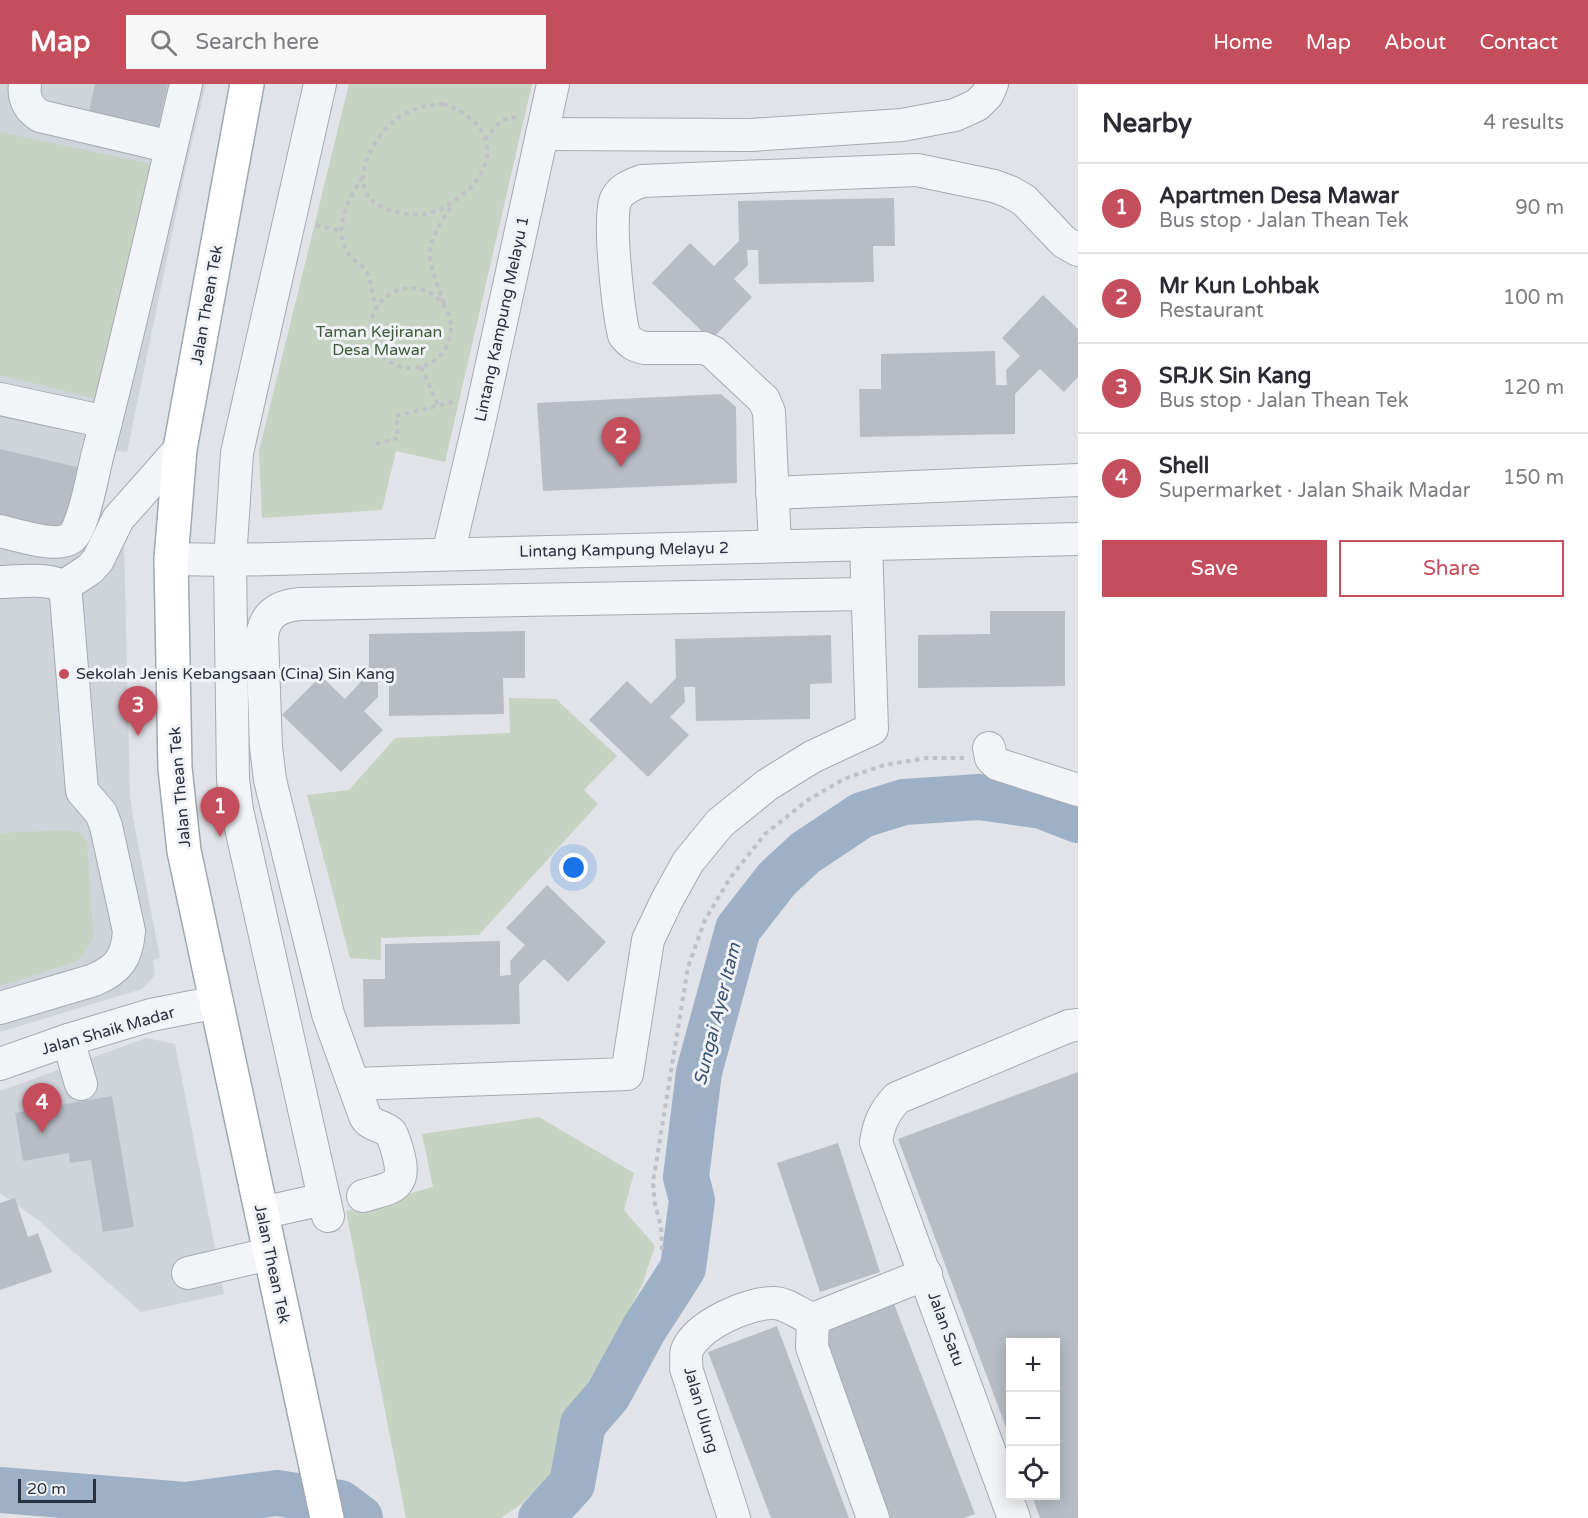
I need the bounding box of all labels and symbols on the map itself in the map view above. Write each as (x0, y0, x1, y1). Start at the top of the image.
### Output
street label: Lintang Kampung Melayu 1 (470, 214, 534, 424)
street label: Jalan Thean Tek (187, 243, 227, 366)
park label: Taman Kejiranan Desa Mawar (316, 322, 442, 360)
pin: 2 (602, 418, 640, 467)
street label: Lintang Kampung Melayu 2 (519, 538, 729, 562)
place label: Sekolah Jenis Kebangsaan (Cina) Sin Kang (76, 664, 395, 684)
marker: Sekolah Jenis Kebangsaan (Cina) Sin Kang (57, 667, 71, 681)
pin: 3 (118, 686, 158, 736)
street label: Jalan Thean Tek (165, 725, 195, 848)
pin: 1 (200, 788, 240, 837)
your location (559, 853, 588, 882)
water label: Sungai Ayer Itam (689, 940, 745, 1088)
street label: Jalan Shaik Madar (39, 1002, 178, 1060)
pin: 4 (22, 1084, 62, 1133)
street label: Jalan Thean Tek (250, 1203, 294, 1326)
street label: Jalan Satu (923, 1289, 969, 1369)
street label: Jalan Ulung (679, 1365, 723, 1455)
scale bar (18, 1476, 96, 1504)

